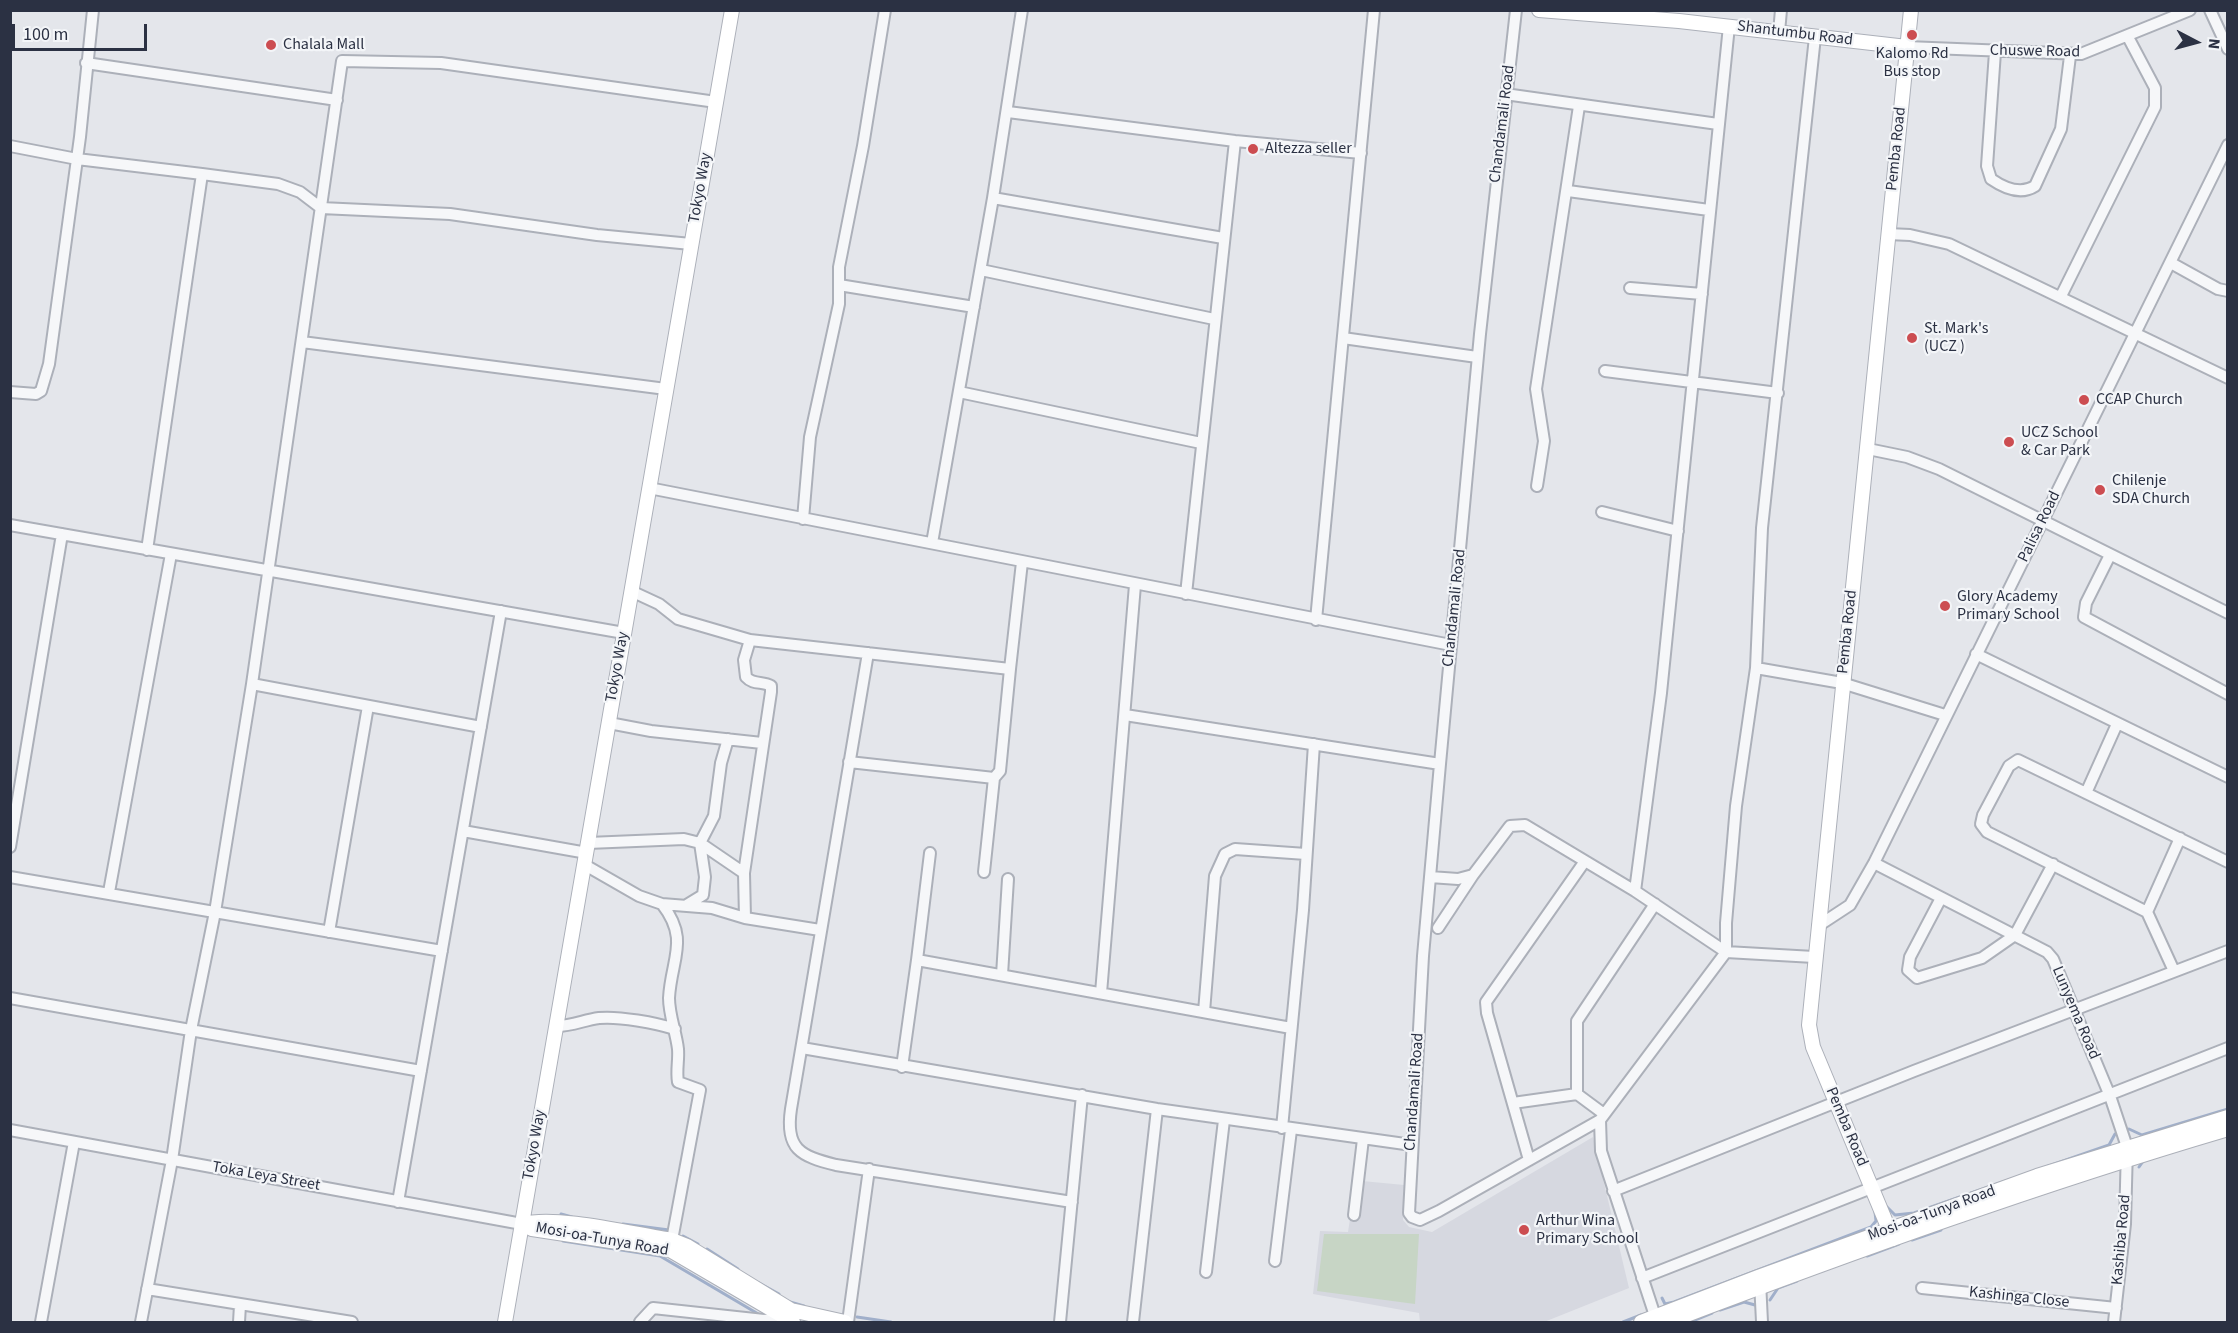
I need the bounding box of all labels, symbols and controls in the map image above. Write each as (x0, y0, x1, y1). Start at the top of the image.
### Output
scale bar (15, 12, 150, 50)
north arrow (2166, 12, 2226, 72)
street label: Shantumbu Road (1736, 17, 1854, 51)
text: 100 m (23, 22, 68, 47)
marker: Kalomo Rd Bus stop (1905, 28, 1919, 42)
place label: Chalala Mall (283, 35, 364, 55)
text: N (2202, 37, 2225, 50)
marker: Chalala Mall (264, 38, 278, 52)
street label: Chuswe Road (1990, 42, 2080, 62)
place label: Kalomo Rd Bus stop (1875, 44, 1949, 82)
street label: Chandamali Road (1486, 64, 1520, 184)
street label: Pemba Road (1883, 106, 1911, 192)
place label: Altezza seller (1265, 139, 1352, 159)
marker: Altezza seller (1246, 142, 1260, 156)
street label: Tokyo Way (685, 151, 717, 225)
place label: St. Mark's (UCZ ) (1924, 319, 1988, 357)
marker: St. Mark's (UCZ ) (1905, 331, 1919, 345)
place label: CCAP Church (2096, 390, 2183, 410)
marker: CCAP Church (2077, 393, 2091, 407)
place label: UCZ School & Car Park (2021, 423, 2098, 461)
marker: UCZ School & Car Park (2002, 435, 2016, 449)
place label: Chilenje SDA Church (2112, 471, 2190, 509)
marker: Chilenje SDA Church (2093, 483, 2107, 497)
street label: Palisa Road (2015, 488, 2065, 566)
street label: Chandamali Road (1439, 548, 1471, 668)
place label: Glory Academy Primary School (1957, 587, 2059, 625)
street label: Pemba Road (1834, 589, 1862, 675)
marker: Glory Academy Primary School (1938, 599, 1952, 613)
street label: Tokyo Way (602, 630, 634, 704)
street label: Lunyema Road (2047, 964, 2103, 1062)
street label: Chandamali Road (1401, 1032, 1429, 1152)
street label: Pemba Road (1821, 1085, 1871, 1169)
street label: Tokyo Way (519, 1108, 551, 1182)
street label: Toka Leya Street (211, 1158, 321, 1196)
street label: Mosi-oa-Tunya Road (1865, 1182, 1999, 1246)
street label: Kashiba Road (2108, 1194, 2136, 1286)
place label: Arthur Wina Primary School (1536, 1211, 1638, 1249)
street label: Mosi-oa-Tunya Road (534, 1219, 670, 1261)
marker: Arthur Wina Primary School (1517, 1223, 1531, 1237)
street label: Kashinga Close (1968, 1283, 2070, 1313)

